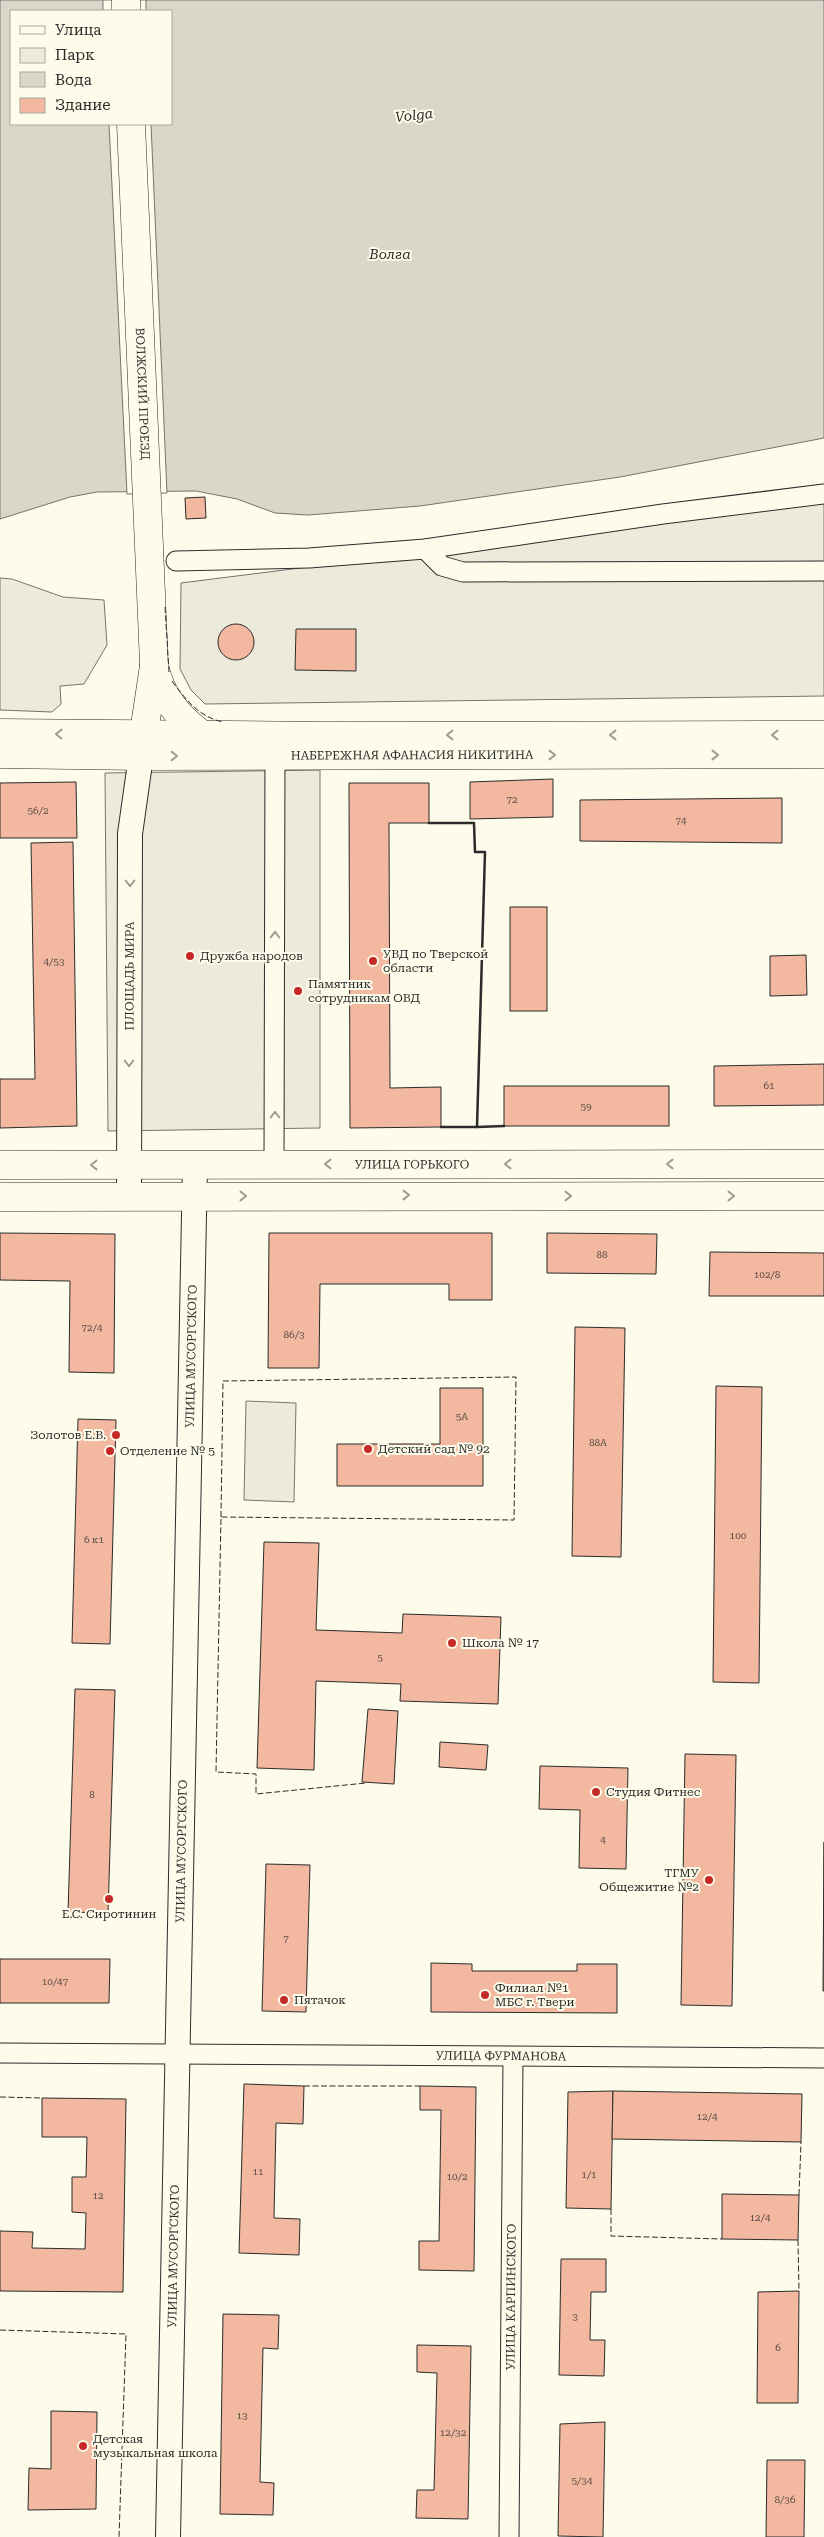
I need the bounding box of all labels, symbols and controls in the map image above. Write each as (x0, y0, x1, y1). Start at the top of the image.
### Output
legend (10, 10, 172, 125)
text: Улица (55, 21, 101, 39)
text: Парк (55, 46, 95, 64)
text: Вода (55, 71, 92, 89)
text: Здание (55, 96, 111, 114)
water label: Volga (394, 105, 434, 125)
water label: Волга (368, 246, 411, 262)
street label: ВОЛЖСКИЙ ПРОЕЗД (133, 327, 152, 461)
one-way arrow (55, 729, 63, 739)
one-way arrow (446, 730, 454, 740)
one-way arrow (609, 730, 616, 740)
one-way arrow (771, 730, 779, 740)
street label: НАБЕРЕЖНАЯ АФАНАСИЯ НИКИТИНА (291, 748, 534, 763)
one-way arrow (549, 750, 557, 760)
one-way arrow (712, 750, 719, 760)
one-way arrow (170, 751, 178, 761)
house number: 72 (506, 794, 518, 805)
house number: 56/2 (28, 805, 49, 816)
house number: 74 (675, 815, 687, 826)
one-way arrow (125, 879, 135, 887)
street label: ПЛОЩАДЬ МИРА (122, 921, 137, 1031)
one-way arrow (270, 931, 280, 938)
place label: УВД по Тверской области (383, 947, 488, 975)
place label: Дружба народов (200, 949, 303, 963)
marker: Дружба народов (184, 950, 196, 962)
marker: УВД по Тверской области (367, 955, 379, 967)
house number: 4/53 (44, 956, 65, 967)
place label: Памятник сотрудникам ОВД (308, 977, 421, 1005)
marker: Памятник сотрудникам ОВД (292, 985, 304, 997)
one-way arrow (124, 1059, 134, 1067)
house number: 61 (763, 1080, 775, 1091)
house number: 59 (580, 1101, 592, 1112)
one-way arrow (270, 1111, 280, 1118)
street label: УЛИЦА ГОРЬКОГО (355, 1157, 469, 1172)
one-way arrow (324, 1159, 332, 1169)
one-way arrow (504, 1159, 512, 1169)
one-way arrow (666, 1159, 674, 1169)
one-way arrow (90, 1160, 98, 1170)
one-way arrow (402, 1190, 410, 1200)
one-way arrow (240, 1191, 248, 1201)
one-way arrow (565, 1191, 573, 1201)
one-way arrow (728, 1191, 735, 1201)
house number: 88 (596, 1249, 608, 1260)
house number: 102/8 (754, 1269, 781, 1280)
street label: УЛИЦА МУСОРГСКОГО (183, 1285, 200, 1428)
house number: 72/4 (82, 1322, 103, 1333)
house number: 86/3 (284, 1329, 305, 1340)
house number: 5А (456, 1411, 468, 1422)
place label: Золотов Е.В. (30, 1428, 106, 1442)
marker: Золотов Е.В. (110, 1429, 122, 1441)
house number: 88А (589, 1437, 607, 1448)
place label: Детский сад № 92 (378, 1442, 490, 1456)
marker: Детский сад № 92 (362, 1443, 374, 1455)
place label: Отделение № 5 (120, 1444, 215, 1458)
marker: Отделение № 5 (104, 1445, 116, 1457)
house number: 100 (730, 1530, 747, 1541)
house number: 6 к1 (84, 1534, 104, 1545)
place label: Школа № 17 (462, 1636, 539, 1650)
marker: Школа № 17 (446, 1637, 458, 1649)
house number: 5 (377, 1652, 383, 1663)
street label: УЛИЦА МУСОРГСКОГО (173, 1779, 190, 1923)
place label: Студия Фитнес (606, 1785, 701, 1799)
marker: Студия Фитнес (590, 1786, 602, 1798)
house number: 8 (89, 1789, 95, 1800)
house number: 4 (600, 1834, 606, 1845)
place label: ТГМУ Общежитие №2 (599, 1866, 700, 1894)
marker: ТГМУ Общежитие №2 (703, 1874, 715, 1886)
marker: Е.С. Сиротинин (103, 1893, 115, 1905)
place label: Е.С. Сиротинин (62, 1907, 156, 1921)
house number: 7 (283, 1933, 289, 1944)
house number: 10/47 (42, 1976, 69, 1987)
place label: Филиал №1 МБС г. Твери (495, 1981, 575, 2009)
marker: Филиал №1 МБС г. Твери (479, 1989, 491, 2001)
place label: Пятачок (294, 1993, 346, 2007)
marker: Пятачок (278, 1994, 290, 2006)
street label: УЛИЦА ФУРМАНОВА (436, 2049, 567, 2063)
house number: 12/4 (697, 2111, 718, 2122)
house number: 11 (252, 2166, 264, 2177)
house number: 1/1 (581, 2169, 597, 2180)
house number: 10/2 (447, 2171, 468, 2182)
street label: УЛИЦА МУСОРГСКОГО (165, 2184, 182, 2328)
house number: 12 (92, 2190, 104, 2201)
house number: 12/4 (750, 2212, 771, 2223)
street label: УЛИЦА КАРПИНСКОГО (503, 2224, 519, 2370)
house number: 3 (572, 2311, 578, 2322)
house number: 6 (775, 2342, 781, 2353)
house number: 13 (236, 2410, 248, 2421)
house number: 12/32 (440, 2427, 467, 2438)
place label: Детская музыкальная школа (93, 2432, 218, 2460)
marker: Детская музыкальная школа (77, 2440, 89, 2452)
house number: 5/34 (572, 2475, 593, 2486)
house number: 8/36 (775, 2494, 796, 2505)

